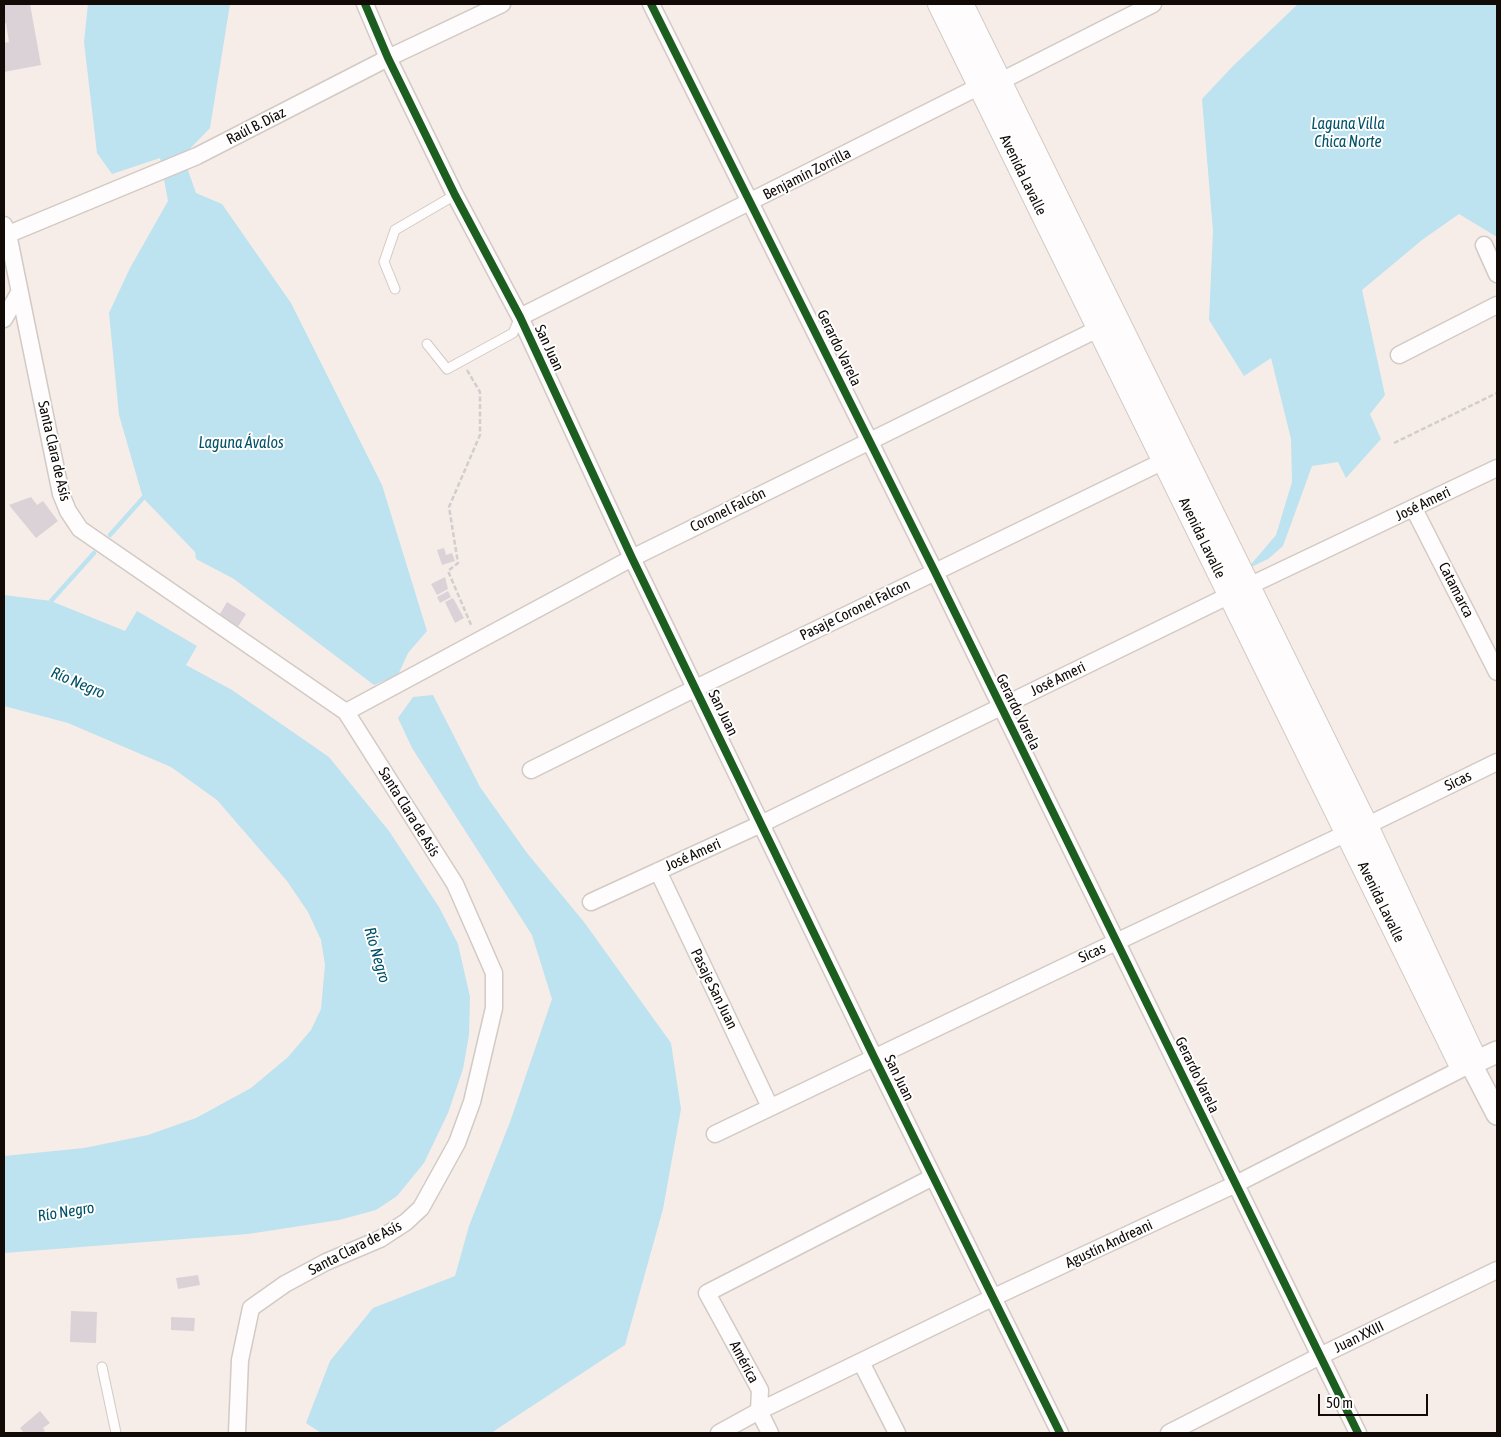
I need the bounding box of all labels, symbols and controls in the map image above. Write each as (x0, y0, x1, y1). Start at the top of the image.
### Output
street label: Raúl B. Díaz (223, 103, 289, 149)
water label: Laguna Villa Chica Norte (1311, 114, 1385, 152)
street label: Avenida Lavalle (996, 132, 1050, 218)
street label: Benjamín Zorrilla (760, 144, 854, 204)
street label: Gerardo Varela (813, 307, 865, 389)
street label: San Juan (531, 322, 567, 374)
street label: Santa Clara de Asís (34, 399, 74, 503)
water label: Laguna Ávalos (198, 433, 284, 453)
street label: José Ameri (1393, 483, 1453, 525)
street label: Coronel Falcón (687, 484, 769, 536)
street label: Avenida Lavalle (1175, 495, 1229, 581)
street label: Catamarca (1434, 559, 1478, 621)
street label: Pasaje Coronel Falcon (797, 576, 913, 644)
street label: José Ameri (1028, 658, 1088, 700)
water label: Río Negro (48, 663, 108, 703)
street label: Gerardo Varela (992, 671, 1044, 753)
street label: San Juan (704, 687, 742, 739)
street label: Santa Clara de Asís (374, 764, 444, 860)
street label: Sicas (1442, 767, 1474, 795)
street label: José Ameri (662, 835, 724, 875)
street label: Avenida Lavalle (1354, 859, 1408, 945)
water label: Río Negro (360, 925, 394, 985)
street label: Sicas (1076, 939, 1108, 967)
street label: Pasaje San Juan (687, 946, 741, 1032)
street label: Gerardo Varela (1171, 1034, 1223, 1116)
street label: San Juan (880, 1052, 918, 1104)
water label: Río Negro (36, 1198, 96, 1226)
street label: Agustín Andreani (1063, 1216, 1155, 1272)
street label: Santa Clara de Asís (305, 1217, 405, 1279)
street label: Juan XXIII (1331, 1317, 1387, 1357)
street label: América (725, 1338, 763, 1386)
scale bar (1321, 1384, 1431, 1416)
text: 50 m (1326, 1394, 1353, 1411)

